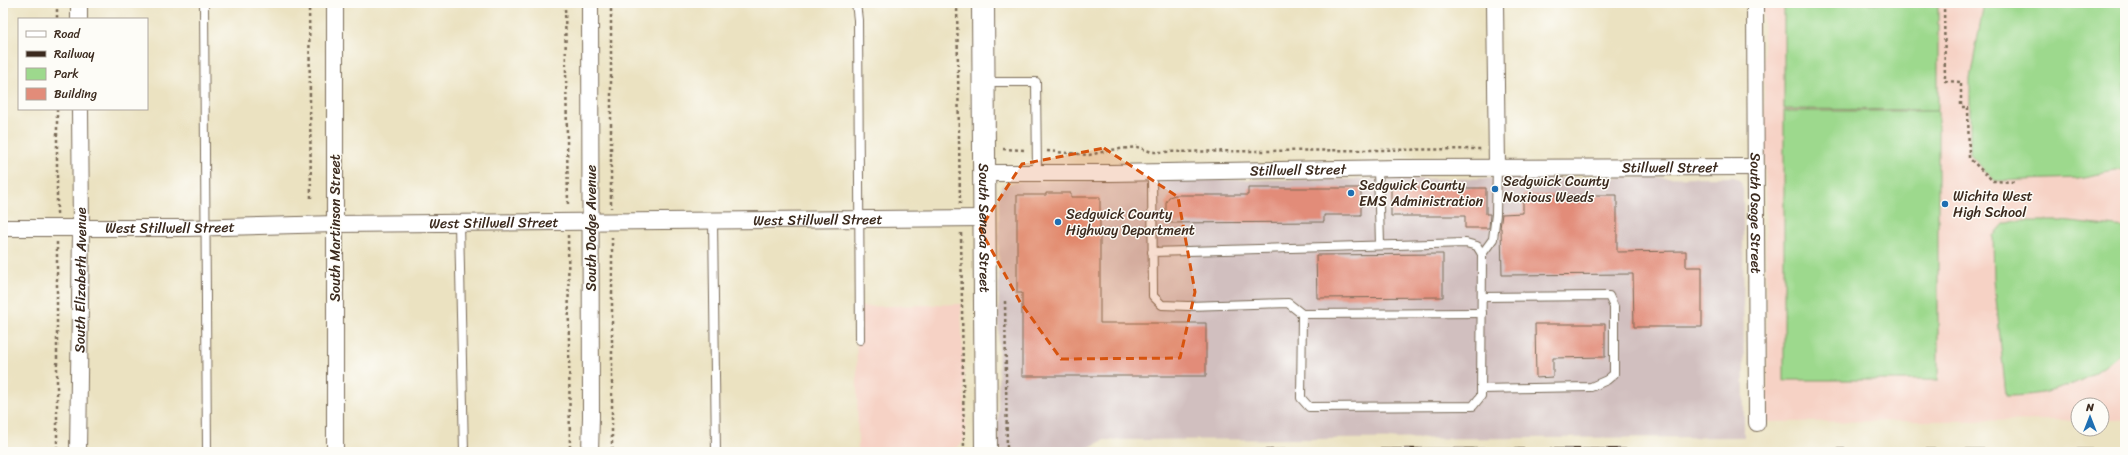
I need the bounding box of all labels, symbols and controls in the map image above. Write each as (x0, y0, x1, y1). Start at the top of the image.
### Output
legend (18, 18, 148, 110)
text: Road (54, 23, 81, 45)
text: Railway (54, 43, 95, 65)
text: Park (54, 63, 79, 85)
text: Building (54, 83, 97, 105)
street label: South Osage Street (1743, 152, 1769, 274)
street label: South Martinson Street (323, 154, 348, 302)
street label: Stillwell Street (1622, 155, 1719, 180)
street label: Stillwell Street (1250, 156, 1348, 183)
street label: South Seneca Street (972, 163, 997, 293)
street label: South Dodge Avenue (579, 165, 604, 291)
place label: Sedgwick County Noxious Weeds (1503, 169, 1610, 210)
place label: Sedgwick County EMS Administration (1359, 173, 1484, 214)
marker: Sedgwick County Noxious Weeds (1490, 184, 1500, 194)
place label: Wichita West High School (1953, 184, 2033, 225)
marker: Sedgwick County EMS Administration (1346, 188, 1356, 198)
marker: Wichita West High School (1940, 199, 1950, 209)
place label: Sedgwick County Highway Department (1066, 202, 1195, 243)
street label: West Stillwell Street (753, 206, 883, 233)
street label: South Elizabeth Avenue (67, 207, 94, 353)
street label: West Stillwell Street (429, 209, 559, 236)
street label: West Stillwell Street (105, 214, 235, 241)
marker: Sedgwick County Highway Department (1053, 217, 1063, 227)
north arrow (2070, 397, 2110, 437)
text: N (2085, 398, 2094, 417)

